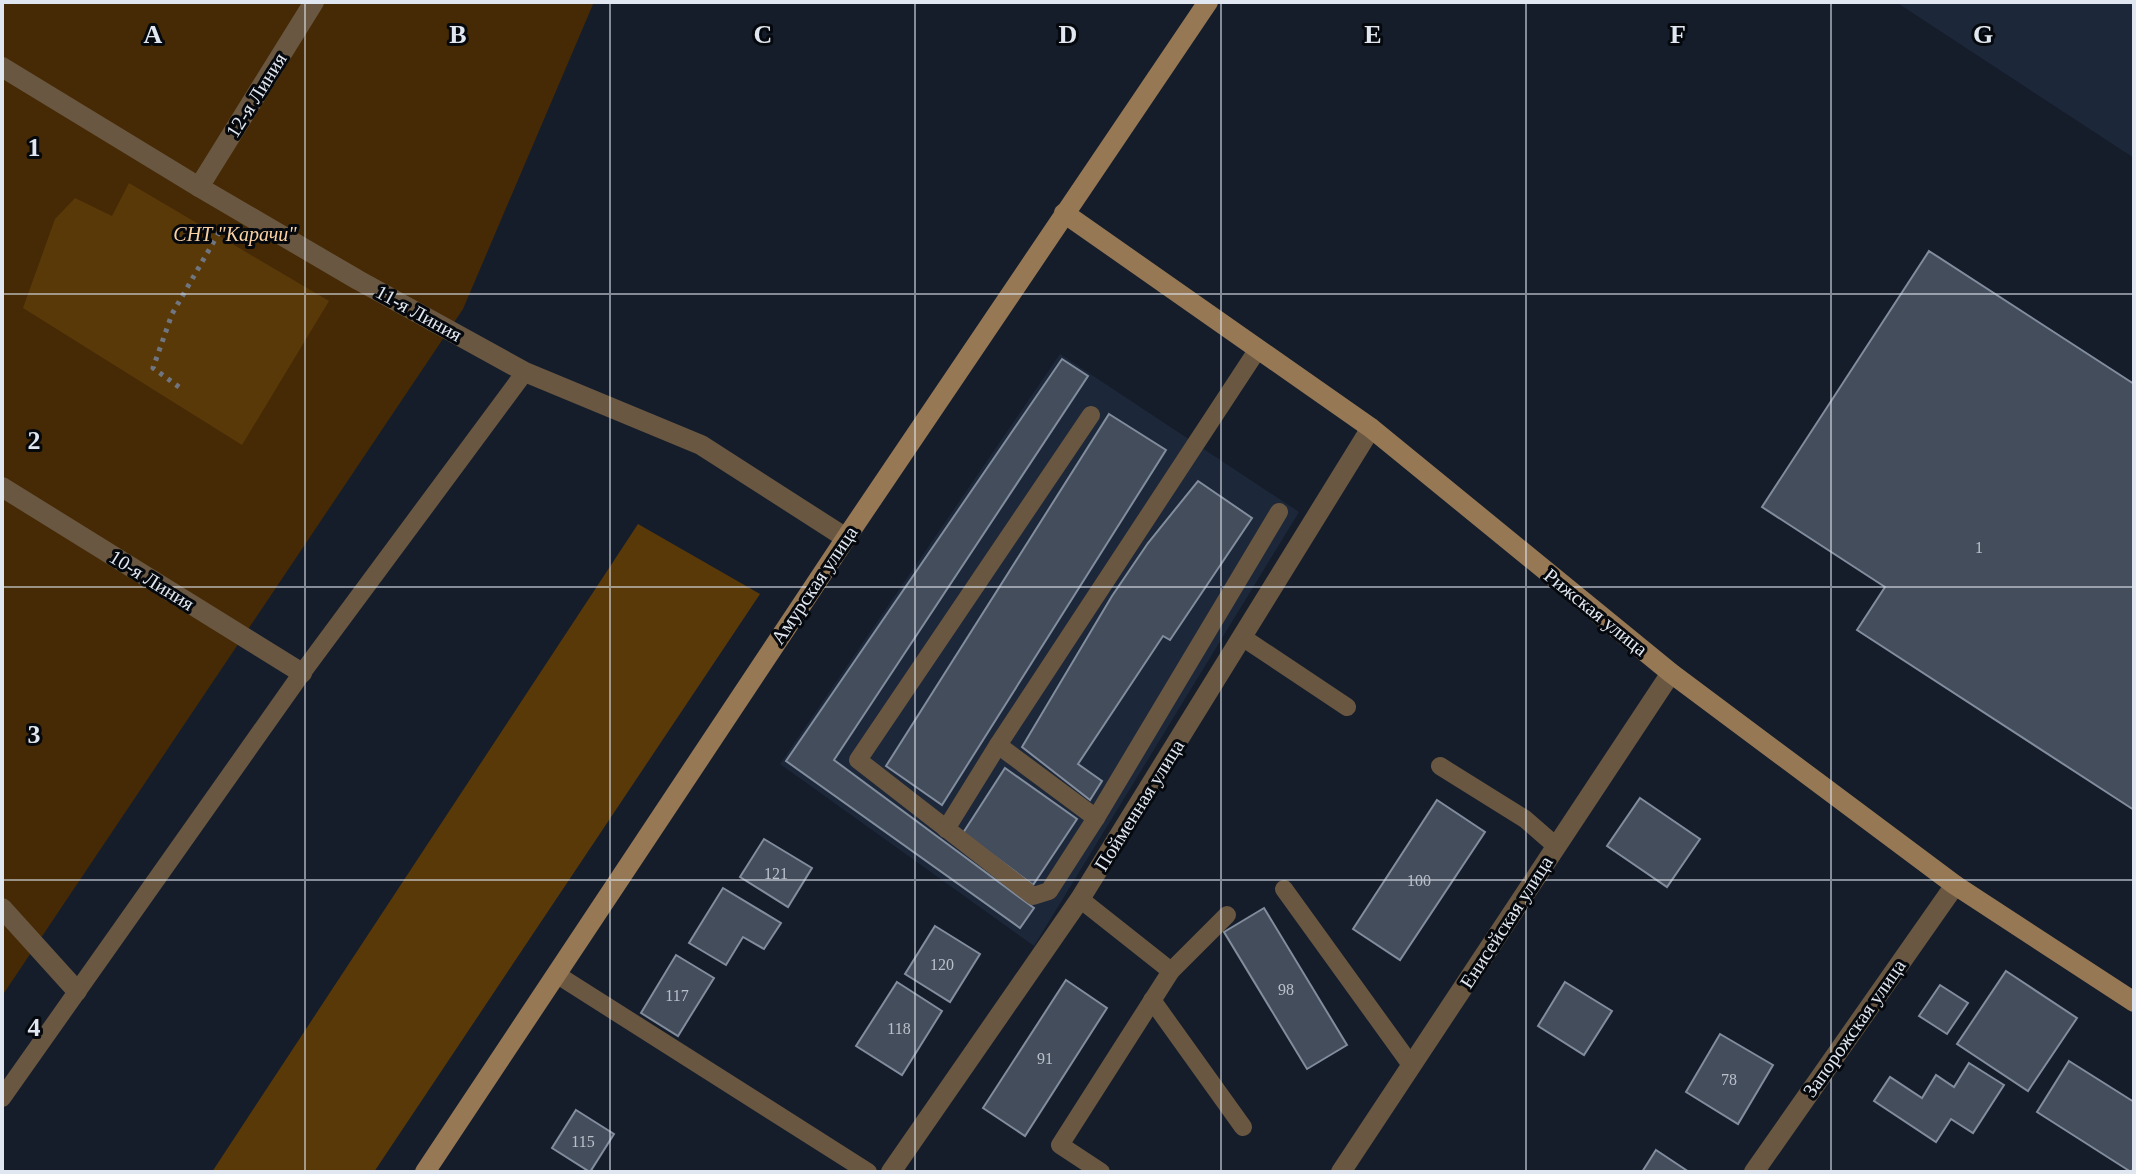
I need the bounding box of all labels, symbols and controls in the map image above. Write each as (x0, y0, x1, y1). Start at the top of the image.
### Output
text: A (144, 20, 163, 49)
text: B (449, 20, 467, 49)
text: C (754, 20, 772, 49)
text: D (1059, 20, 1077, 49)
text: E (1364, 20, 1382, 49)
text: F (1670, 20, 1686, 49)
text: G (1973, 20, 1993, 49)
street label: 12-я Линия (221, 49, 291, 141)
text: 1 (28, 133, 41, 162)
park label: СНТ "Карачи" (173, 223, 297, 246)
street label: 11-я Линия (372, 280, 466, 346)
text: 2 (28, 426, 41, 455)
street label: Амурская улица (766, 522, 863, 649)
house number: 1 (1975, 539, 1983, 556)
street label: 10-я Линия (106, 545, 198, 615)
street label: Рижская улица (1539, 564, 1652, 661)
text: 3 (28, 720, 41, 749)
street label: Пойменная улица (1090, 735, 1189, 875)
street label: Енисейская улица (1455, 852, 1558, 993)
house number: 121 (764, 865, 788, 882)
house number: 100 (1407, 872, 1431, 889)
street label: Запорожская улица (1798, 955, 1911, 1102)
house number: 120 (930, 956, 954, 973)
house number: 98 (1278, 981, 1294, 998)
house number: 117 (665, 987, 689, 1004)
text: 4 (28, 1013, 41, 1042)
house number: 118 (887, 1020, 911, 1037)
house number: 91 (1037, 1050, 1053, 1067)
house number: 78 (1721, 1071, 1737, 1088)
house number: 115 (571, 1133, 595, 1150)

